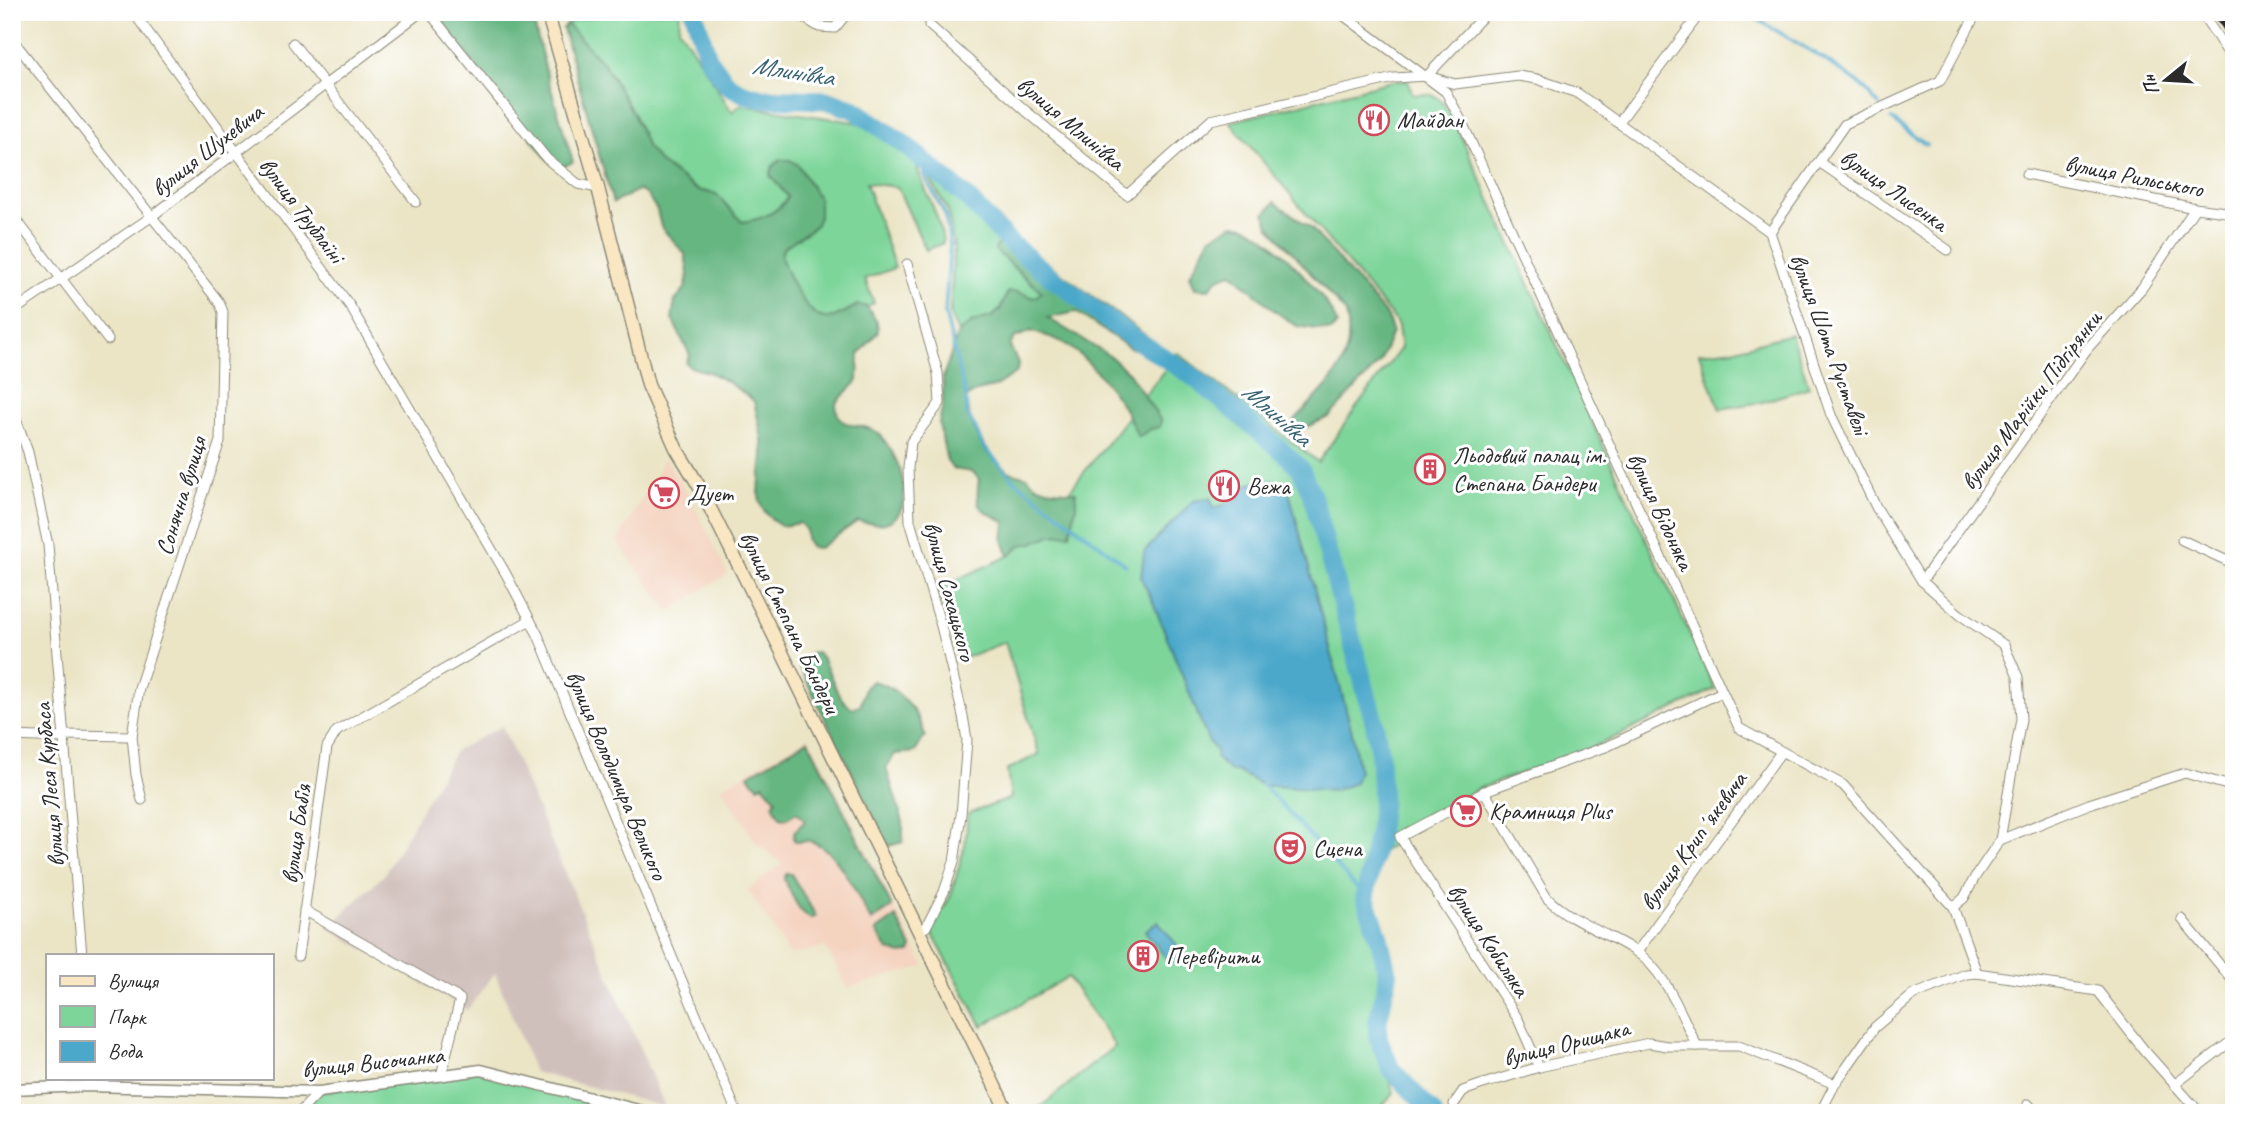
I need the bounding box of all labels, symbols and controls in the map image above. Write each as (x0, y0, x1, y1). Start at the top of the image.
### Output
north arrow (2130, 46, 2200, 116)
water label: Млинівка (750, 48, 838, 94)
street label: вулиця Млинівка (1011, 69, 1132, 178)
text: Пн (2136, 70, 2165, 98)
street label: вулиця Шухевича (145, 96, 270, 203)
restaurant icon: Майдан (1357, 103, 1391, 137)
place label: Майдан (1397, 105, 1464, 135)
street label: вулиця Лисенка (1834, 142, 1955, 239)
street label: вулиця Рильського (2062, 148, 2207, 204)
street label: вулиця Трублаїні (252, 151, 353, 271)
street label: вулиця Шота Руставелі (1783, 249, 1878, 441)
street label: вулиця Марійки Підгірянки (1954, 303, 2109, 496)
water label: Млинівка (1235, 375, 1321, 455)
street label: Сонячна вулиця (149, 432, 214, 559)
place label: Льодовий палац ім. Степана Бандери (1453, 440, 1606, 498)
street label: вулиця Відоняка (1621, 447, 1702, 577)
building icon: Льодовий палац ім. Степана Бандери (1413, 452, 1447, 486)
restaurant icon: Вежа (1207, 469, 1241, 503)
place label: Вежа (1247, 471, 1291, 501)
supermarket icon: Дует (647, 476, 681, 510)
place label: Дует (687, 478, 734, 508)
street label: вулиця Сохацького (917, 518, 983, 665)
street label: вулиця Степана Бандери (733, 526, 848, 720)
street label: вулиця Володимира Великого (559, 666, 675, 886)
street label: вулиця Леся Курбаса (27, 700, 71, 868)
street label: вулиця Крипʼякевича (1633, 765, 1754, 916)
street label: вулиця Бабія (274, 781, 318, 886)
supermarket icon: Крамниця Plus (1449, 794, 1483, 828)
place label: Крамниця Plus (1489, 796, 1614, 826)
theatre icon: Сцена (1273, 831, 1307, 865)
place label: Сцена (1313, 833, 1363, 863)
street label: вулиця Кобиляка (1441, 878, 1538, 1004)
building icon: Перевірити (1126, 939, 1160, 973)
place label: Перевірити (1166, 941, 1261, 971)
legend (46, 954, 273, 1080)
text: Вулиця (108, 968, 159, 994)
text: Парк (108, 1004, 148, 1030)
street label: вулиця Орищака (1500, 1012, 1634, 1073)
text: Вода (108, 1038, 144, 1064)
street label: вулиця Височанка (300, 1039, 447, 1084)

